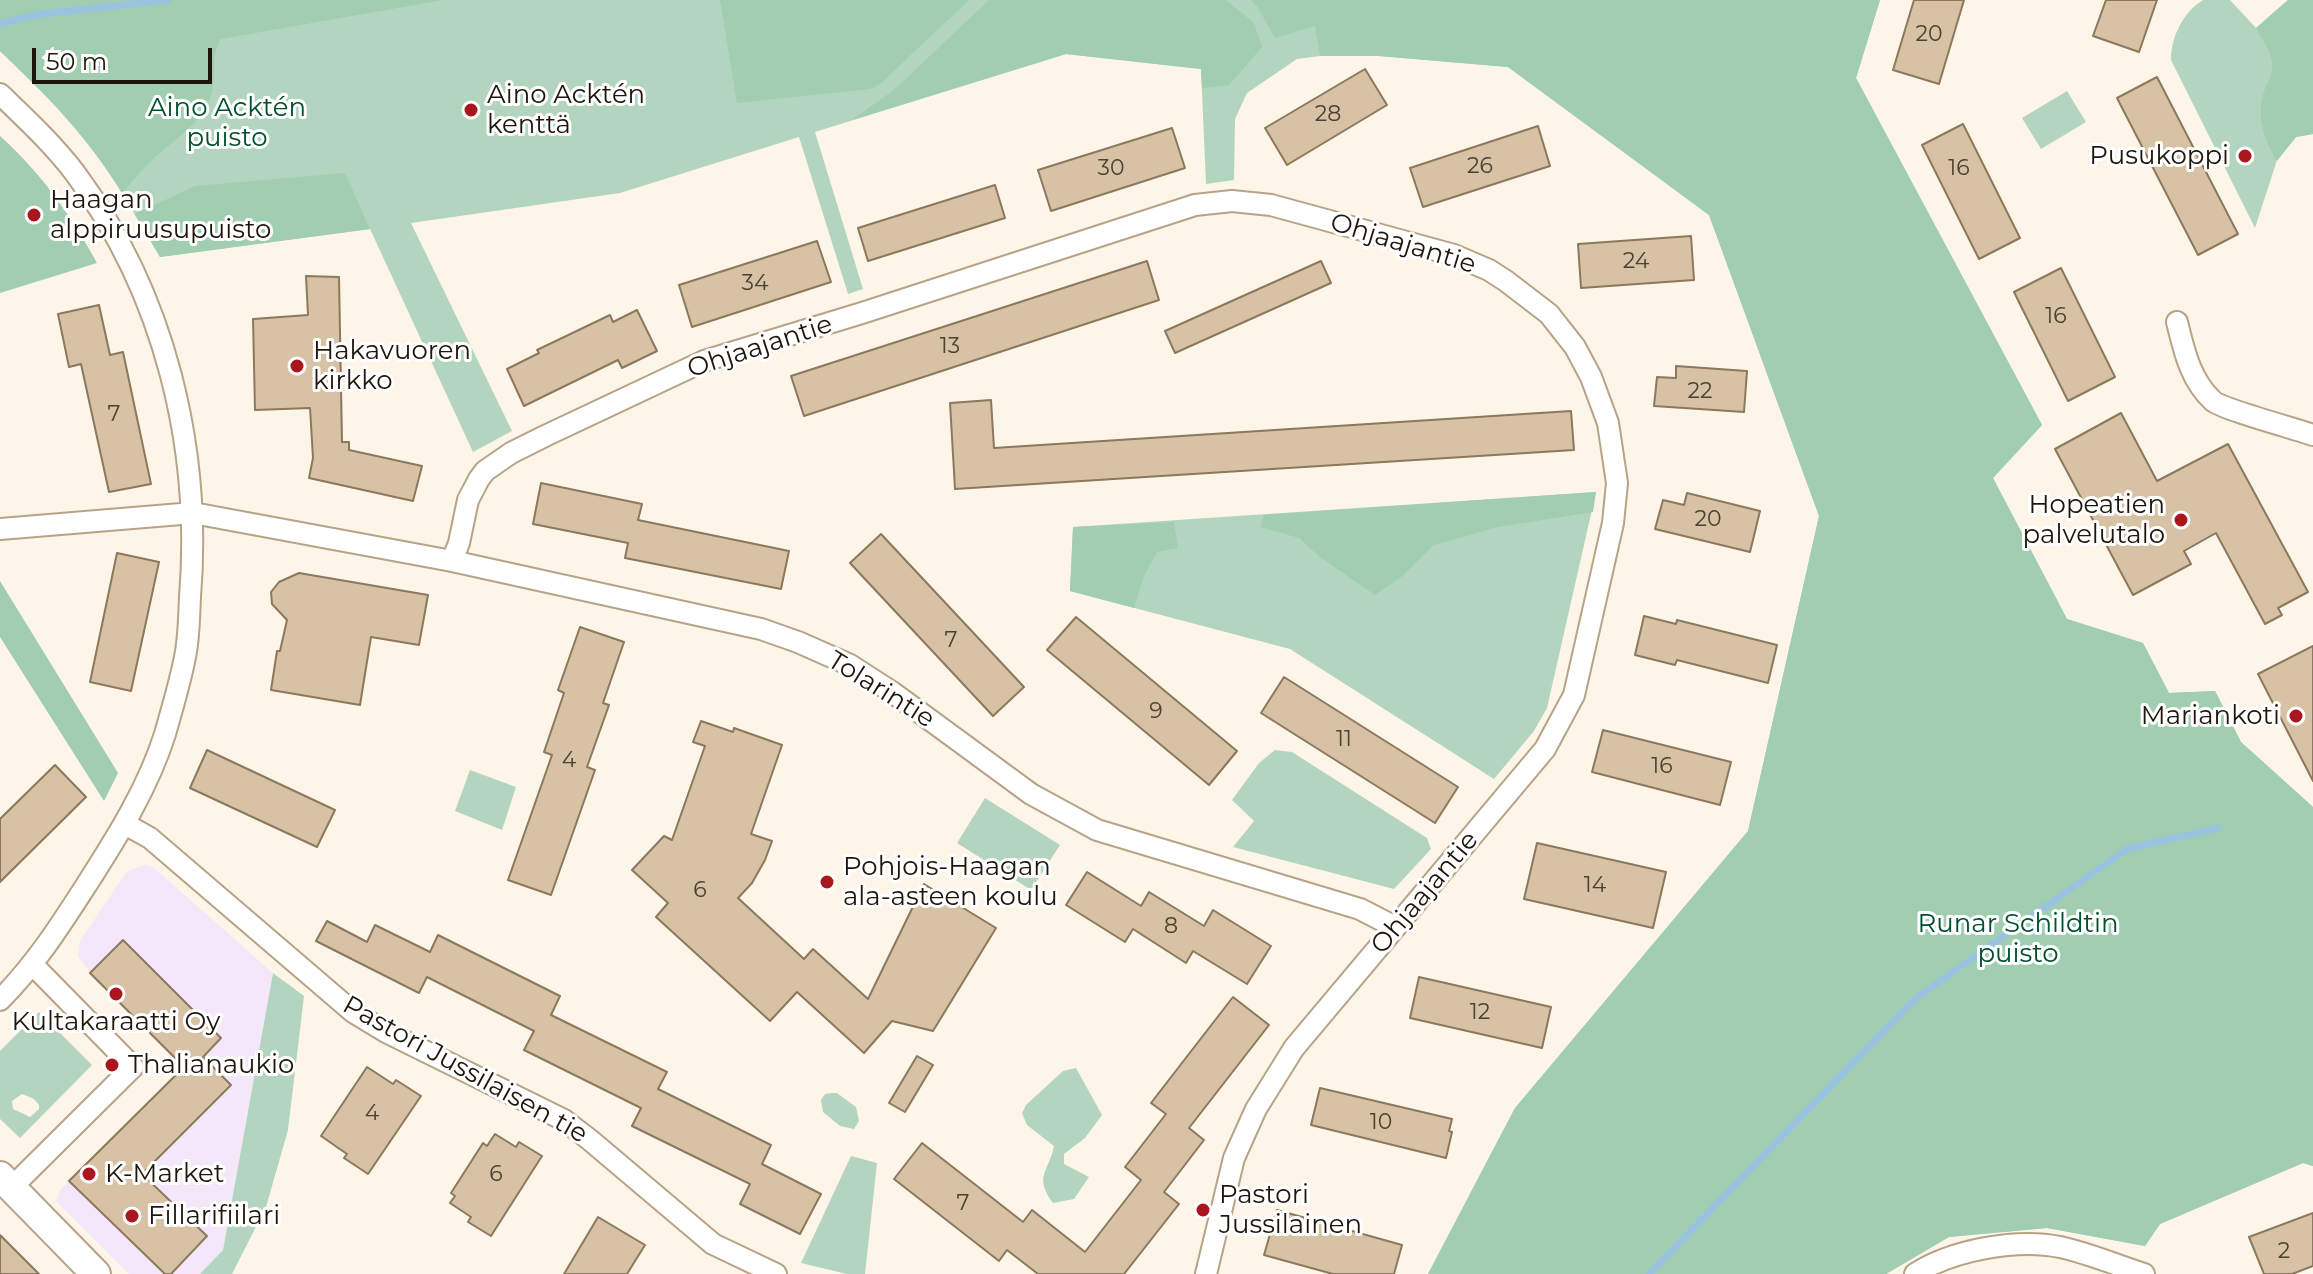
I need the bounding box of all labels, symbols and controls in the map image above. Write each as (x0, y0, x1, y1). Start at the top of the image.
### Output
house number: 20 (1915, 22, 1943, 48)
scale bar (36, 32, 216, 82)
text: 50 m (46, 47, 107, 76)
place label: Aino Acktén kenttä (487, 79, 645, 140)
park label: Aino Acktén puisto (148, 92, 306, 154)
marker: Aino Acktén kenttä (462, 101, 480, 119)
house number: 28 (1315, 102, 1341, 128)
place label: Pusukoppi (2089, 140, 2229, 172)
marker: Pusukoppi (2236, 147, 2254, 165)
house number: 26 (1467, 154, 1493, 180)
house number: 30 (1098, 156, 1124, 182)
house number: 16 (1948, 156, 1970, 182)
place label: Haagan alppiruusupuisto (50, 184, 271, 246)
marker: Haagan alppiruusupuisto (25, 206, 43, 224)
street label: Ohjaajantie (1326, 207, 1480, 281)
house number: 24 (1623, 249, 1649, 275)
house number: 34 (742, 271, 768, 297)
house number: 16 (2045, 304, 2067, 330)
street label: Ohjaajantie (684, 309, 836, 385)
house number: 13 (940, 334, 960, 360)
place label: Hakavuoren kirkko (313, 335, 471, 396)
marker: Hakavuoren kirkko (288, 357, 306, 375)
house number: 22 (1688, 379, 1712, 405)
house number: 7 (108, 402, 120, 428)
place label: Hopeatien palvelutalo (2023, 489, 2165, 550)
house number: 20 (1694, 507, 1722, 533)
marker: Hopeatien palvelutalo (2172, 511, 2190, 529)
house number: 7 (945, 628, 957, 654)
street label: Tolarintie (822, 645, 940, 735)
house number: 9 (1149, 699, 1163, 725)
place label: Mariankoti (2141, 700, 2280, 732)
marker: Mariankoti (2287, 707, 2305, 725)
house number: 11 (1336, 727, 1352, 753)
house number: 4 (562, 748, 576, 774)
house number: 16 (1651, 754, 1673, 780)
street label: Ohjaajantie (1365, 825, 1485, 961)
place label: Pohjois-Haagan ala-asteen koulu (843, 851, 1058, 912)
marker: Pohjois-Haagan ala-asteen koulu (818, 873, 836, 891)
house number: 14 (1584, 873, 1606, 899)
house number: 6 (693, 878, 707, 904)
park label: Runar Schildtin puisto (1918, 908, 2118, 970)
house number: 8 (1164, 914, 1178, 940)
marker: Kultakaraatti Oy (107, 985, 125, 1003)
street label: Pastori Jussilaisen tie (337, 990, 593, 1150)
house number: 12 (1470, 1000, 1490, 1026)
place label: Kultakaraatti Oy (12, 1006, 220, 1038)
place label: Thalianaukio (128, 1049, 294, 1081)
marker: Thalianaukio (103, 1056, 121, 1074)
house number: 4 (365, 1101, 379, 1127)
house number: 10 (1370, 1110, 1392, 1136)
place label: K-Market (105, 1158, 224, 1190)
house number: 6 (489, 1162, 503, 1188)
marker: K-Market (80, 1165, 98, 1183)
place label: Pastori Jussilainen (1219, 1179, 1362, 1240)
house number: 7 (957, 1191, 969, 1217)
place label: Fillarifiilari (148, 1200, 280, 1232)
marker: Pastori Jussilainen (1194, 1201, 1212, 1219)
marker: Fillarifiilari (123, 1207, 141, 1225)
house number: 2 (2278, 1239, 2290, 1265)

